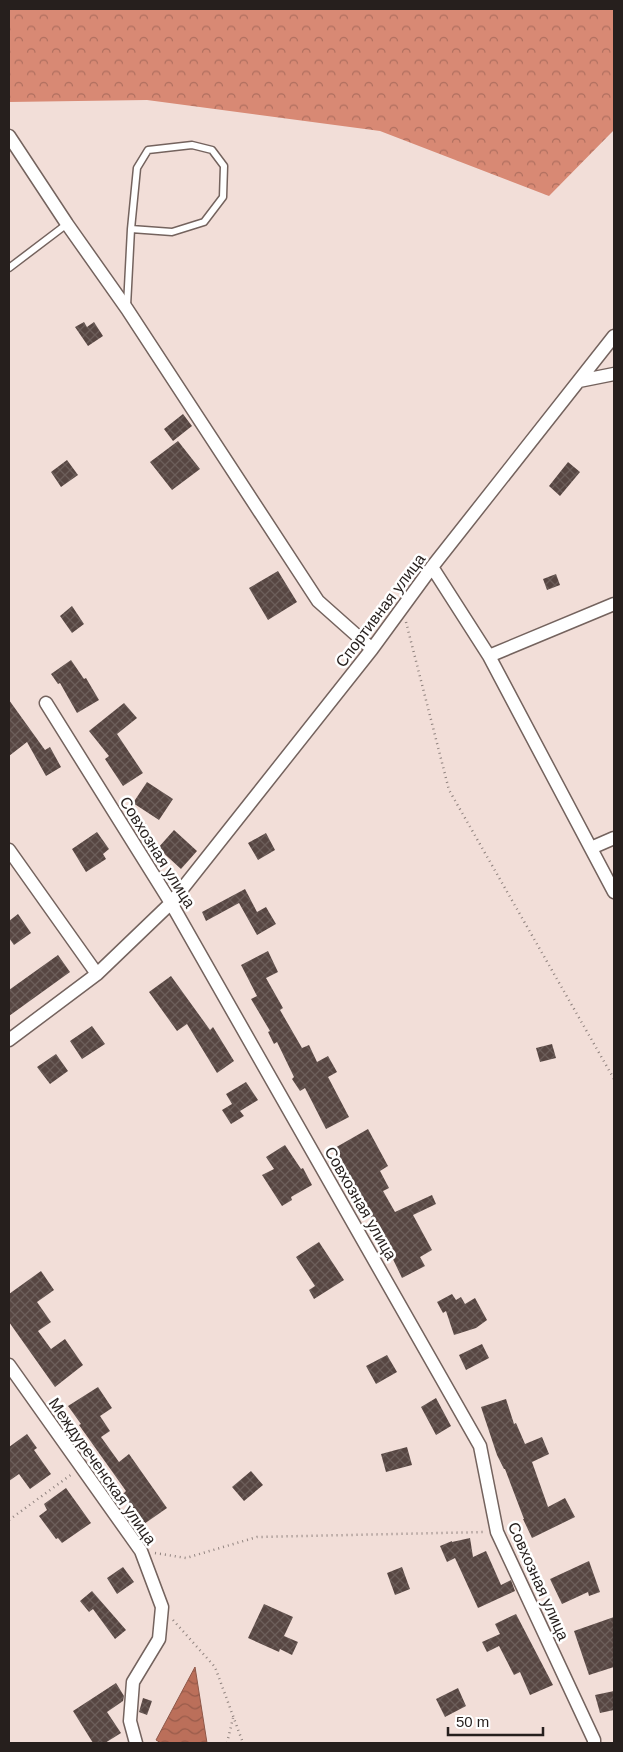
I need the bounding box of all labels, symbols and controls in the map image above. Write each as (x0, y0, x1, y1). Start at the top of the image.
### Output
street label: Спортивная улица (332, 550, 429, 670)
street label: Совхозная улица (117, 794, 199, 911)
street label: Совхозная улица (321, 1144, 400, 1263)
street label: Междуреченская улица (46, 1395, 160, 1548)
street label: Совхозная улица (505, 1519, 572, 1643)
scale bar (448, 1704, 543, 1736)
text: 50 m (456, 1713, 489, 1730)

